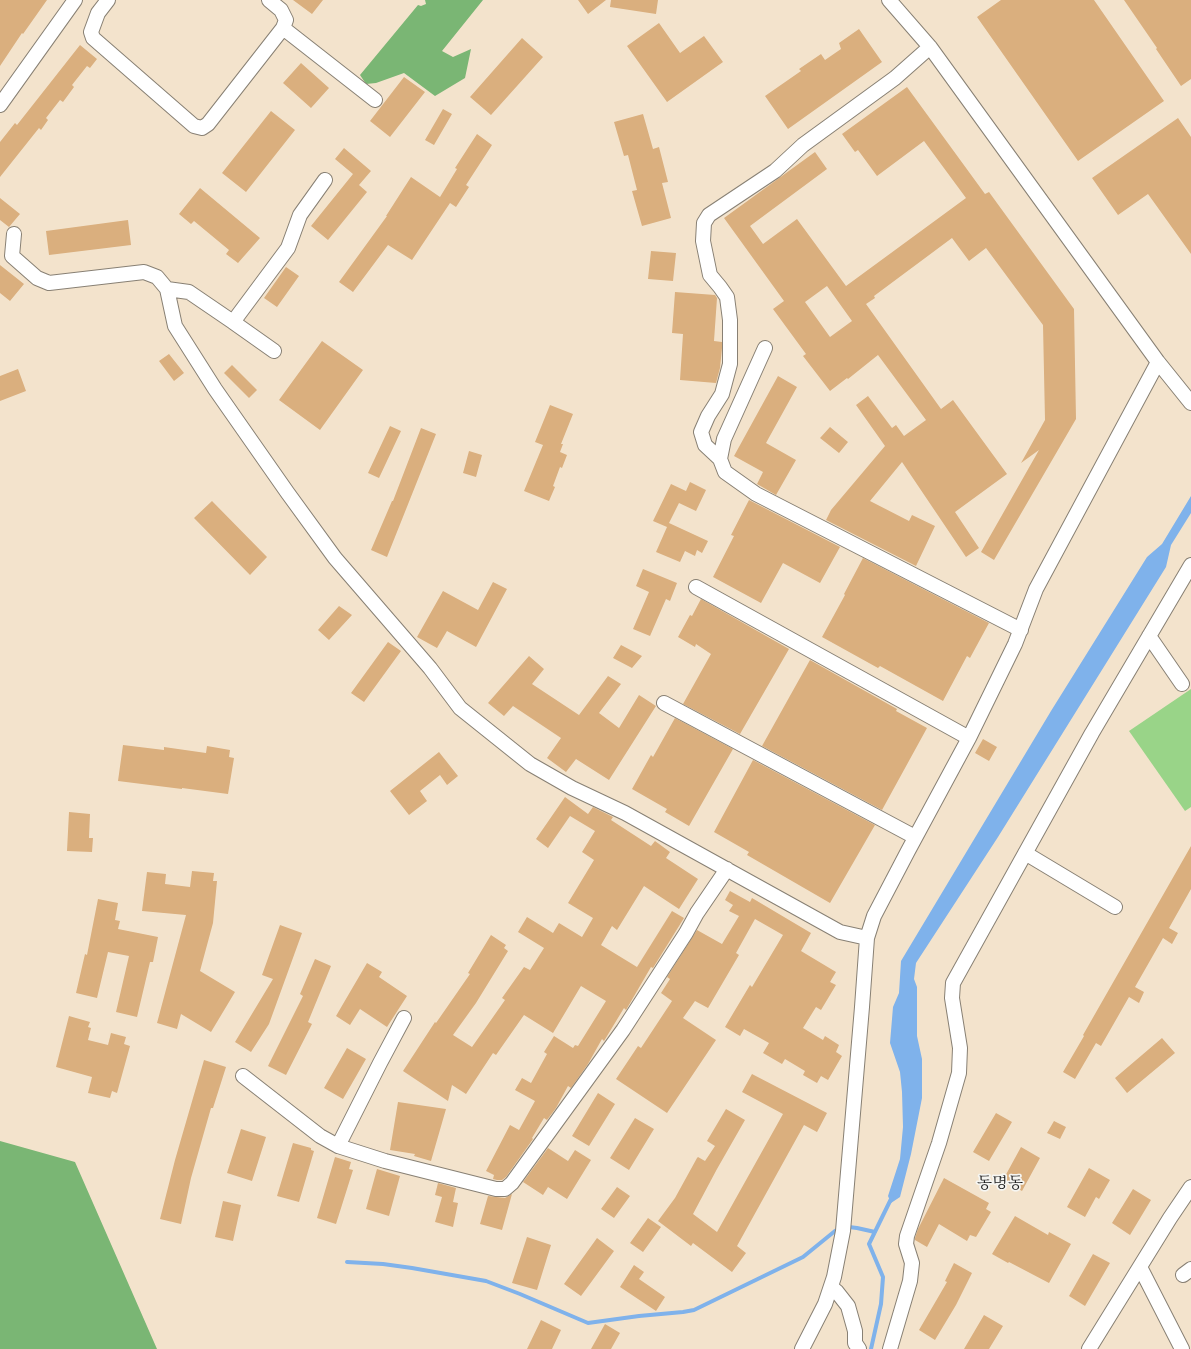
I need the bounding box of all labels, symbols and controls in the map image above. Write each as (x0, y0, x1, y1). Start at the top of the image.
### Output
district label: 동명동 (977, 1175, 1023, 1195)

